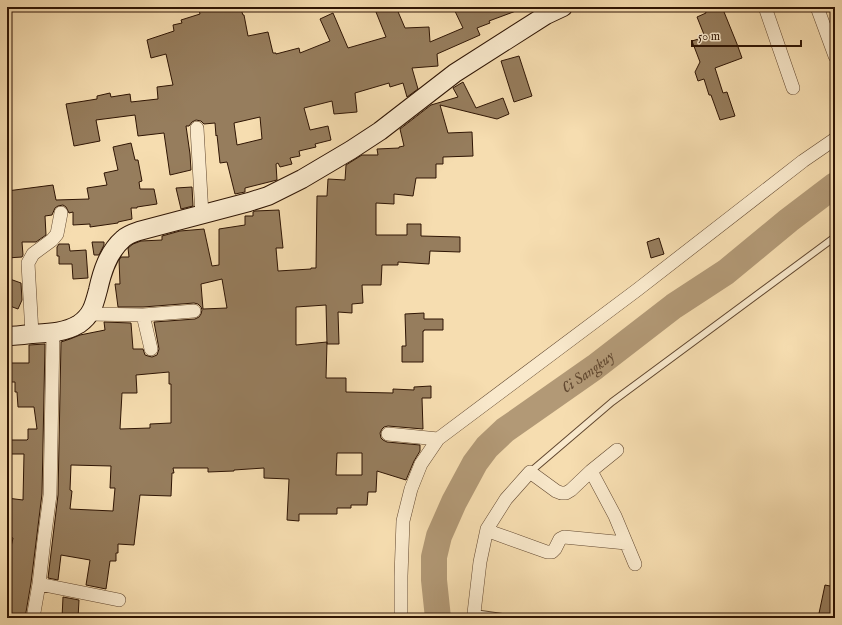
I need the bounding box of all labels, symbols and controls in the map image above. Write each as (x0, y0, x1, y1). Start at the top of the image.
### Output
scale bar (692, 22, 801, 48)
text: 50 m (698, 29, 720, 44)
water label: Ci Sangkuy (558, 346, 618, 397)

